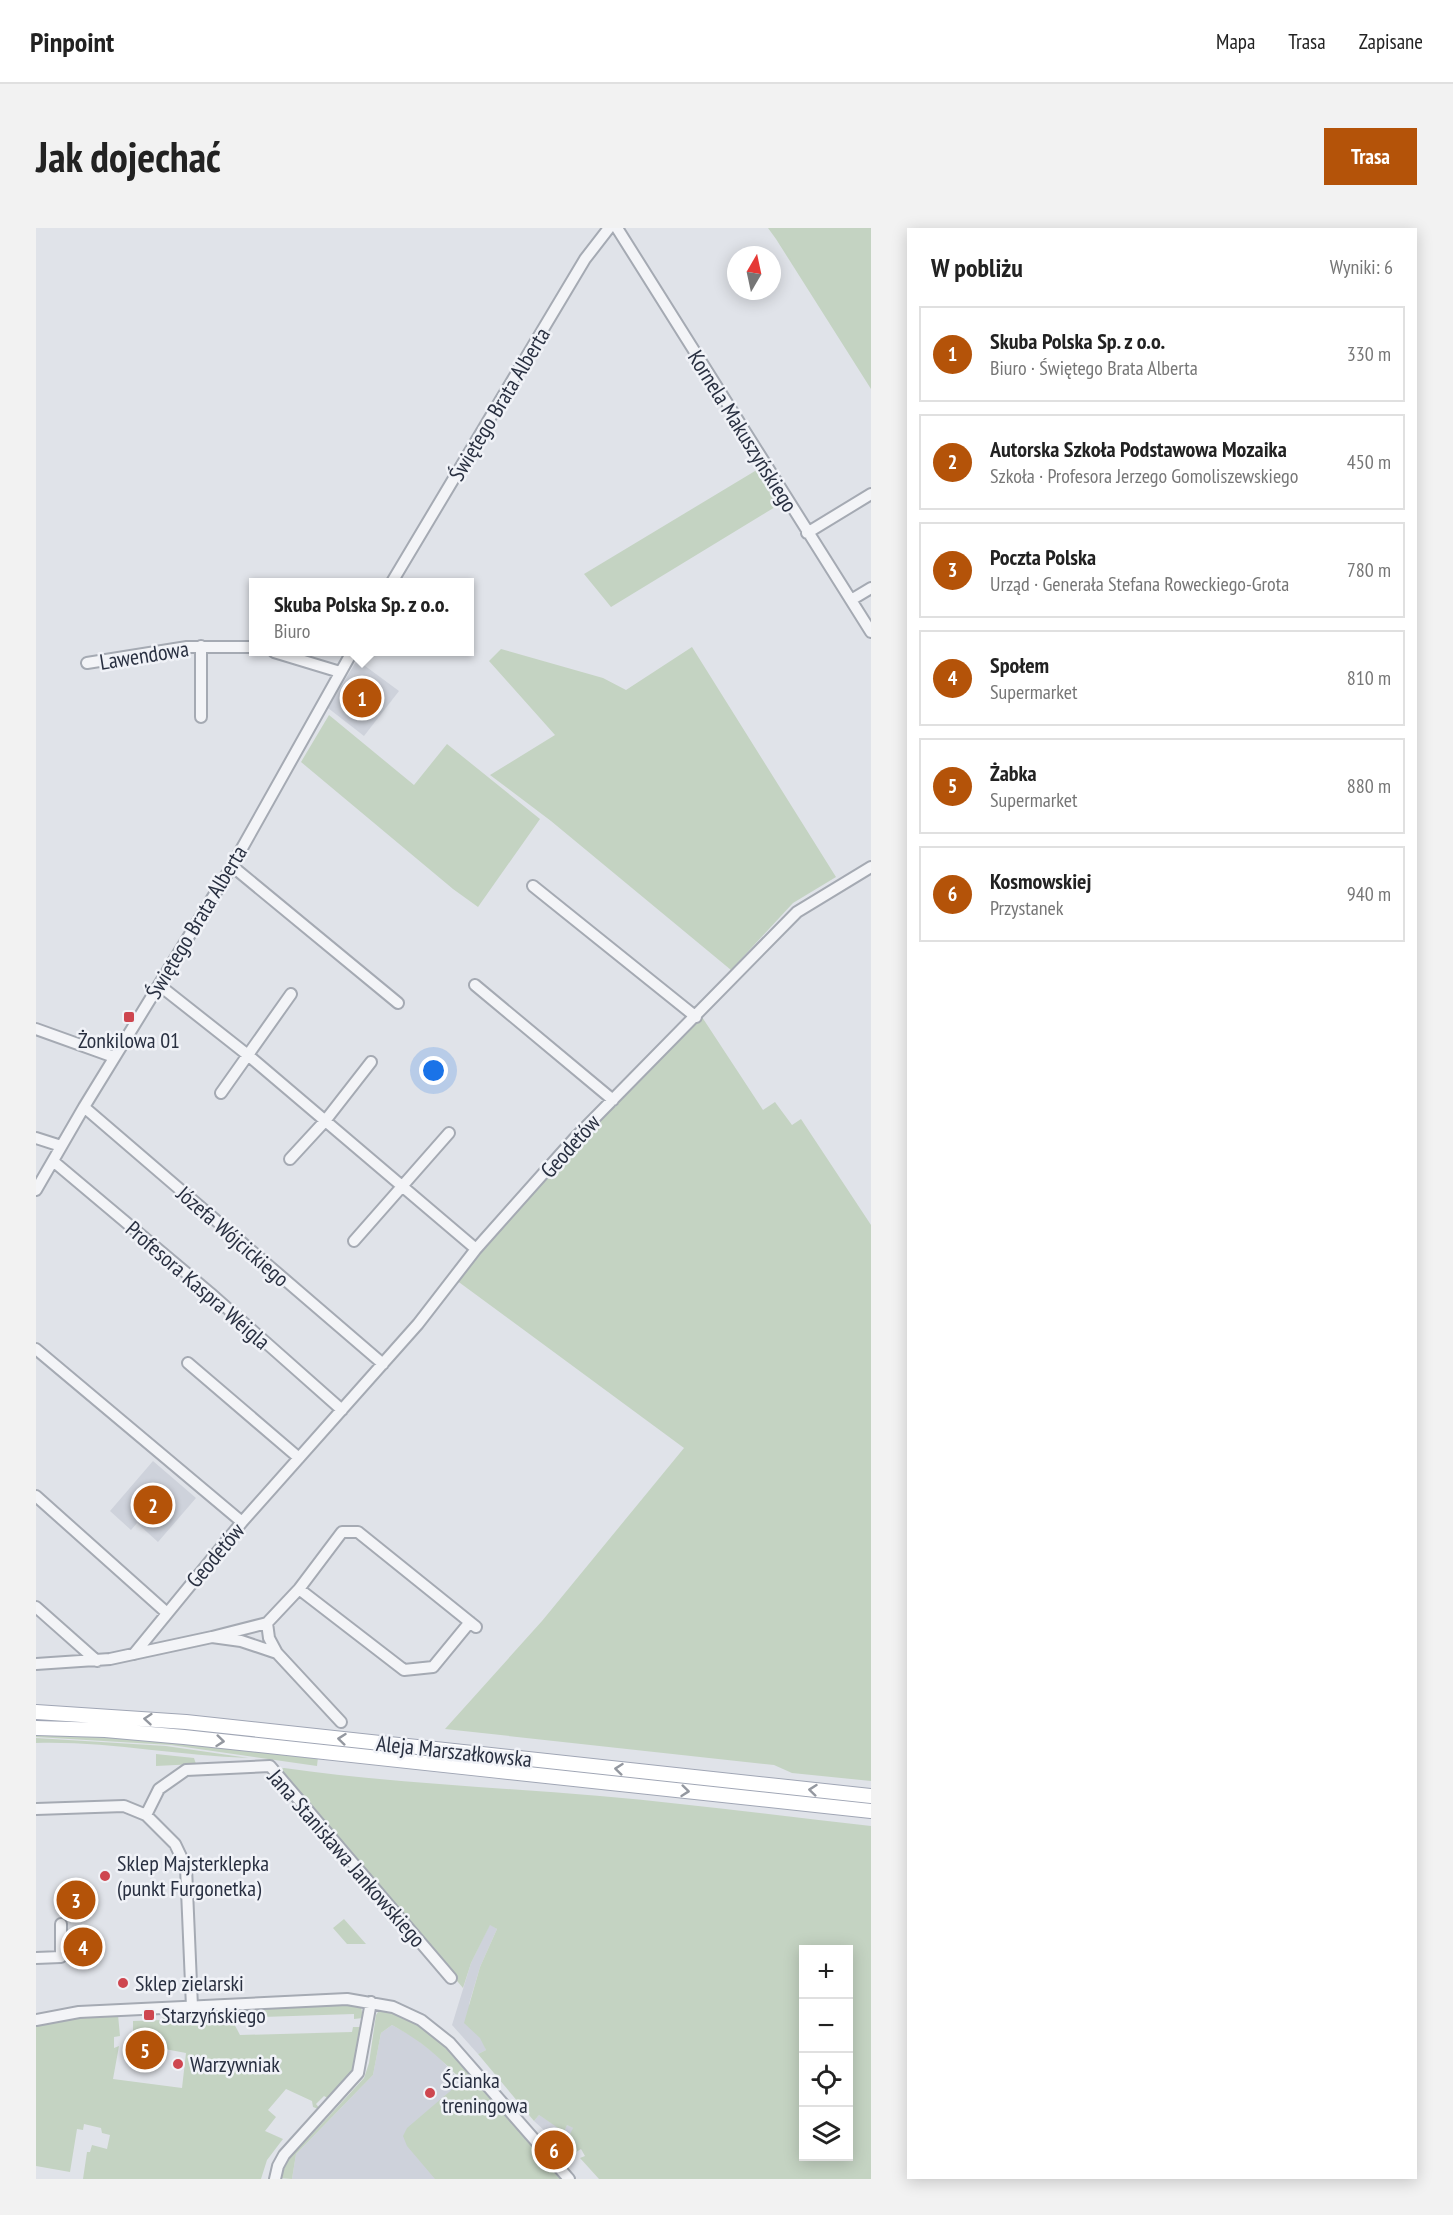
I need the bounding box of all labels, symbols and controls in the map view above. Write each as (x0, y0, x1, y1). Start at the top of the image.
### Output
text: Pinpoint (30, 23, 114, 60)
text: Mapa (1216, 28, 1255, 55)
text: Trasa (1288, 28, 1326, 55)
text: Zapisane (1359, 28, 1423, 55)
button: Trasa (1324, 128, 1417, 185)
text: Jak dojechać (36, 129, 221, 184)
north arrow (727, 246, 781, 300)
text: W pobliżu (931, 251, 1023, 284)
text: Wyniki: 6 (1330, 254, 1393, 280)
street label: Świętego Brata Alberta (442, 322, 556, 486)
text: Skuba Polska Sp. z o.o. (990, 327, 1165, 355)
text: 1 (948, 341, 957, 367)
text: 330 m (1347, 341, 1391, 367)
street label: Kornela Makuszyńskiego (682, 345, 804, 517)
text: Biuro · Świętego Brata Alberta (990, 355, 1198, 381)
text: Autorska Szkoła Podstawowa Mozaika (990, 435, 1287, 463)
text: 2 (948, 449, 957, 475)
text: 450 m (1347, 449, 1391, 475)
text: Szkoła · Profesora Jerzego Gomoliszewskiego (990, 463, 1298, 489)
text: Poczta Polska (990, 543, 1096, 571)
text: 3 (948, 557, 957, 583)
text: 780 m (1347, 557, 1391, 583)
text: Urząd · Generała Stefana Roweckiego-Grota (990, 571, 1289, 597)
popup (249, 578, 474, 656)
text: Skuba Polska Sp. z o.o. (274, 590, 449, 618)
text: Biuro (274, 618, 310, 644)
street label: Lawendowa (97, 634, 191, 676)
text: Społem (990, 651, 1049, 679)
text: 4 (948, 665, 957, 691)
text: 810 m (1347, 665, 1391, 691)
pin: 1 (342, 676, 382, 720)
text: Supermarket (990, 679, 1078, 705)
text: Żabka (990, 759, 1037, 787)
text: 5 (948, 773, 957, 799)
text: 880 m (1347, 773, 1391, 799)
text: Supermarket (990, 787, 1078, 813)
street label: Świętego Brata Alberta (139, 840, 253, 1004)
text: Kosmowskiej (990, 867, 1091, 895)
text: 6 (948, 881, 957, 907)
text: 940 m (1347, 881, 1391, 907)
text: Przystanek (990, 895, 1064, 921)
marker: Żonkilowa 01 (122, 1010, 136, 1024)
place label: Żonkilowa 01 (78, 1026, 180, 1054)
your location (419, 1056, 448, 1085)
street label: Geodetów (534, 1108, 606, 1184)
street label: Józefa Wójcickiego (170, 1179, 295, 1292)
street label: Profesora Kaspra Weigla (120, 1215, 276, 1355)
pin: 2 (134, 1482, 172, 1528)
street label: Geodetów (180, 1517, 250, 1593)
one-way arrow (143, 1712, 152, 1725)
street label: Aleja Marszałkowska (375, 1729, 533, 1773)
one-way arrow (337, 1733, 346, 1746)
one-way arrow (215, 1734, 224, 1747)
street label: Jana Stanisława Jankowskiego (261, 1762, 432, 1953)
one-way arrow (614, 1763, 624, 1776)
one-way arrow (681, 1784, 690, 1797)
one-way arrow (808, 1784, 817, 1797)
place label: Sklep Majsterklepka (punkt Furgonetka) (117, 1849, 269, 1902)
marker: Sklep Majsterklepka (punkt Furgonetka) (98, 1869, 112, 1883)
pin: 3 (56, 1878, 96, 1922)
pin: 4 (64, 1924, 102, 1970)
map controls (799, 1945, 853, 2161)
button: + (799, 1945, 853, 1999)
place label: Sklep zielarski (135, 1969, 244, 1997)
marker: Sklep zielarski (116, 1976, 130, 1990)
button: − (799, 1999, 853, 2053)
place label: Starzyńskiego (161, 2001, 266, 2029)
marker: Starzyńskiego (142, 2008, 156, 2022)
pin: 5 (126, 2028, 164, 2072)
place label: Warzywniak (190, 2050, 280, 2078)
button: locate (799, 2053, 853, 2107)
marker: Warzywniak (171, 2057, 185, 2071)
place label: Ścianka treningowa (442, 2066, 528, 2119)
marker: Ścianka treningowa (423, 2086, 437, 2100)
button: layers (799, 2107, 853, 2161)
pin: 6 (534, 2128, 574, 2172)

